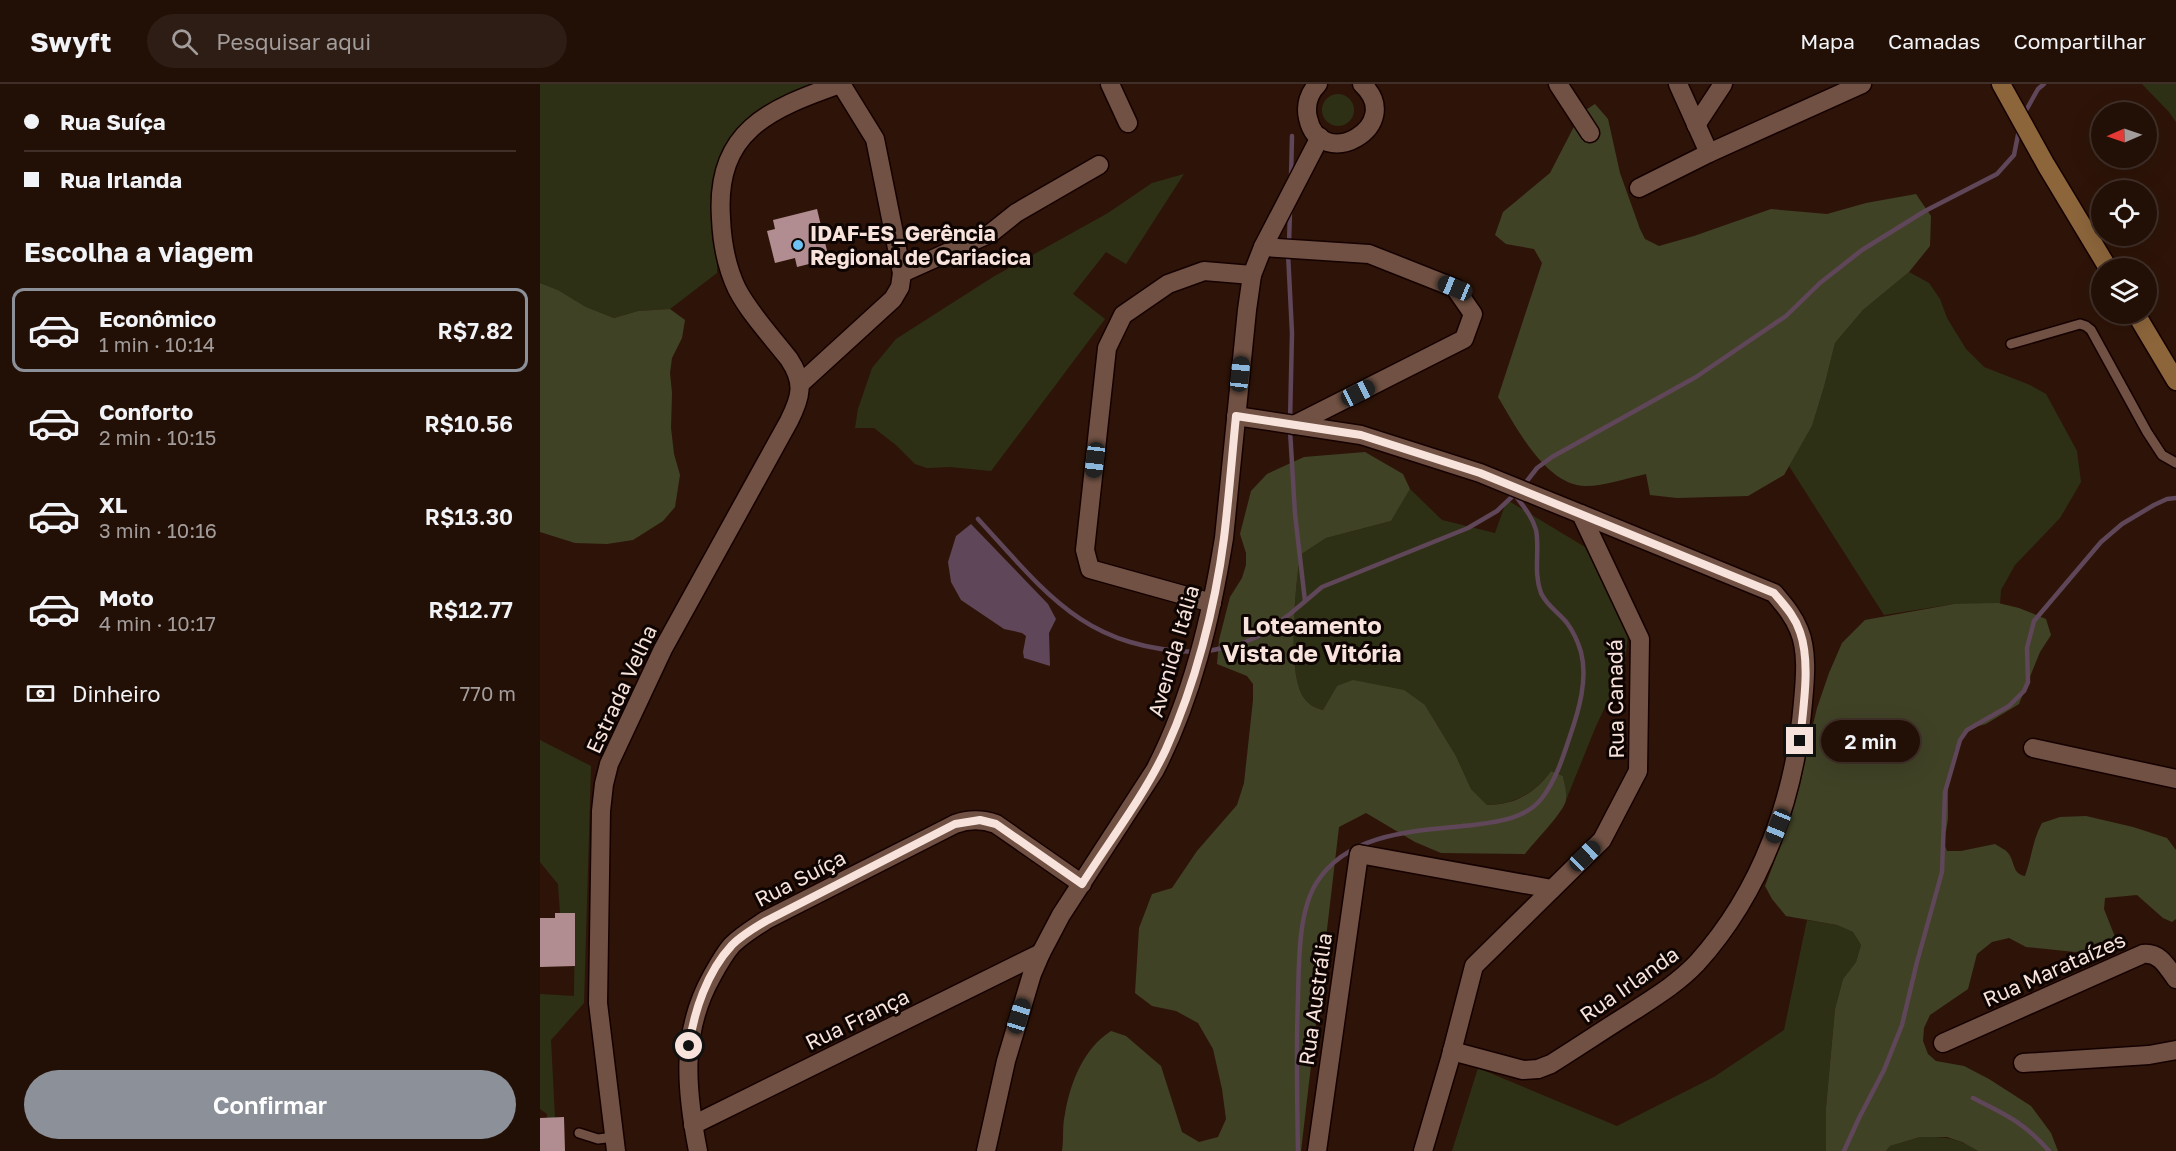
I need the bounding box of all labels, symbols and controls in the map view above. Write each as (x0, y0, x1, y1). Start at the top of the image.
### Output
search box (147, 14, 567, 68)
text: Swyft (30, 25, 111, 58)
icon: search (168, 25, 201, 58)
text: Pesquisar aqui (216, 28, 371, 55)
text: Mapa (1800, 28, 1855, 54)
text: Camadas (1888, 28, 1980, 54)
text: Compartilhar (2013, 28, 2146, 54)
north arrow (2091, 102, 2157, 168)
map controls (2091, 102, 2157, 324)
text: Rua Suíça (60, 108, 166, 135)
text: Rua Irlanda (60, 166, 182, 193)
button: locate (2091, 180, 2157, 246)
place label: IDAF-ES_Gerência Regional de Cariacica (810, 220, 1031, 270)
text: Escolha a viagem (24, 236, 253, 268)
marker: IDAF-ES_Gerência Regional de Cariacica (791, 238, 805, 252)
button: layers (2091, 258, 2157, 324)
car (1435, 273, 1475, 303)
icon: car (27, 303, 81, 357)
text: Econômico (99, 305, 216, 332)
text: R$7.82 (438, 317, 513, 344)
text: 1 min · 10:14 (99, 332, 215, 356)
car (1229, 355, 1251, 393)
car (1338, 377, 1378, 409)
icon: car (27, 396, 81, 450)
text: Conforto (99, 398, 193, 425)
text: R$10.56 (424, 410, 513, 437)
text: 2 min · 10:15 (99, 425, 216, 449)
car (1084, 441, 1106, 479)
icon: car (27, 489, 81, 543)
text: XL (99, 491, 127, 518)
text: R$13.30 (425, 503, 513, 530)
text: 3 min · 10:16 (99, 518, 217, 542)
icon: car (27, 582, 81, 636)
street label: Avenida Itália (1142, 582, 1204, 720)
text: Moto (99, 584, 154, 611)
text: R$12.77 (428, 596, 513, 623)
district label: Loteamento Vista de Vitória (1223, 610, 1402, 667)
text: 4 min · 10:17 (99, 611, 216, 635)
street label: Estrada Velha (580, 621, 662, 757)
street label: Rua Canadá (1601, 639, 1629, 759)
icon: cash (24, 677, 57, 710)
text: Dinheiro (72, 680, 161, 707)
text: 770 m (460, 681, 516, 705)
callout: 2 min (1821, 720, 1920, 762)
route end (1786, 727, 1813, 754)
text: 2 min (1845, 729, 1897, 753)
car (1763, 806, 1793, 846)
car (1566, 837, 1604, 875)
street label: Rua Suíça (750, 844, 850, 912)
street label: Rua Marataízes (1979, 926, 2129, 1012)
street label: Rua Austrália (1293, 931, 1337, 1067)
street label: Rua Irlanda (1575, 940, 1683, 1028)
street label: Rua França (801, 983, 913, 1055)
car (1005, 996, 1033, 1036)
route start (675, 1032, 702, 1059)
button: Confirmar (24, 1070, 516, 1139)

